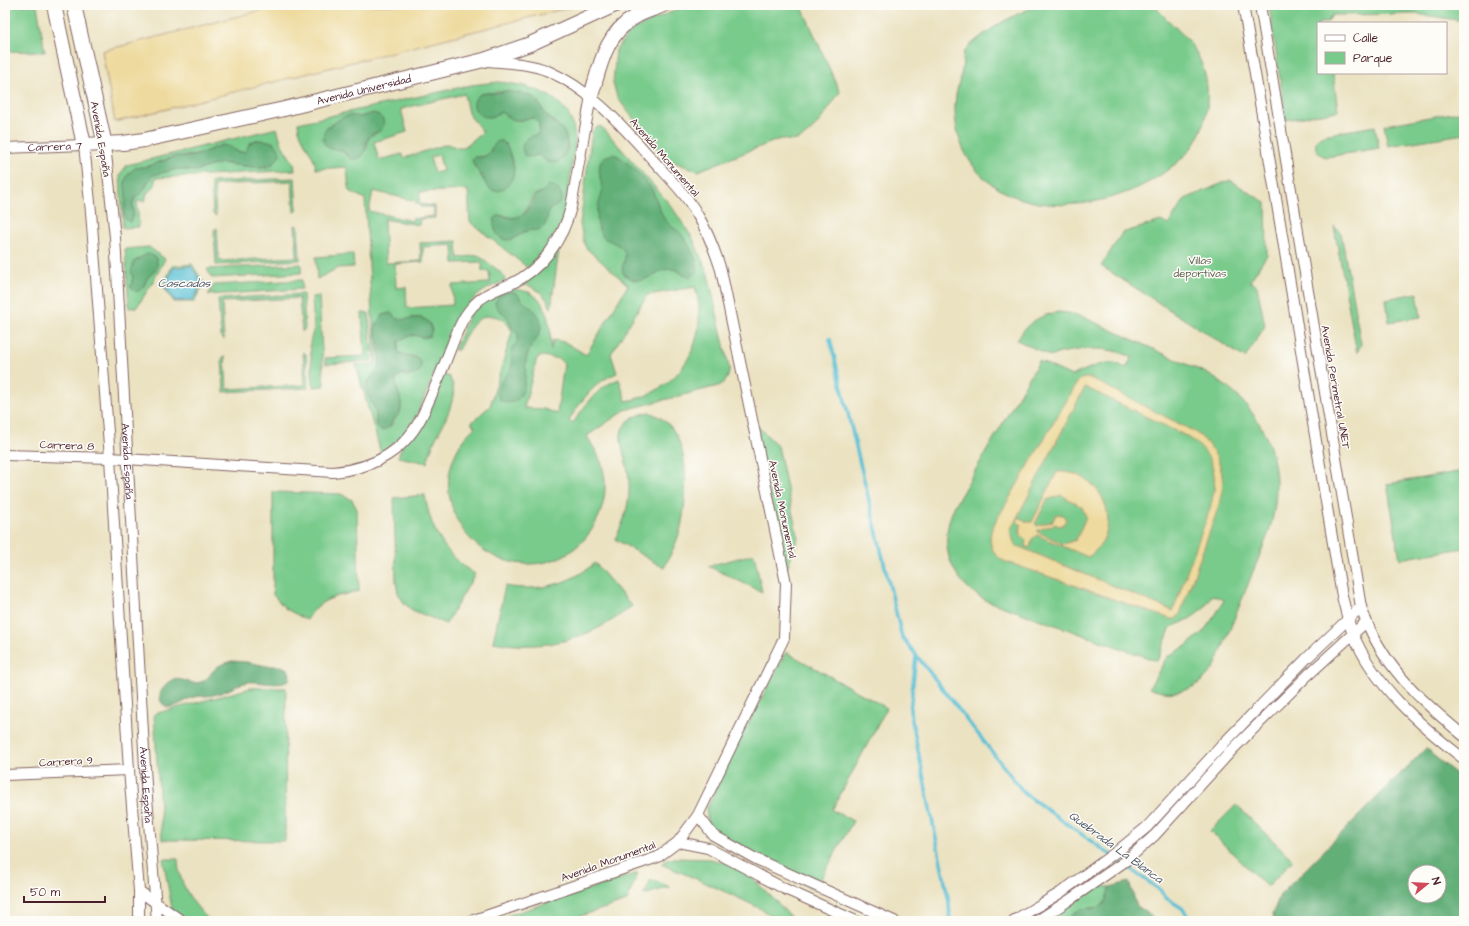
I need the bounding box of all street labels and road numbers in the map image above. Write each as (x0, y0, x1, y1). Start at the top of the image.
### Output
street label: Avenida Universidad (315, 71, 413, 109)
street label: Avenida España (86, 100, 115, 178)
street label: Avenida Monumental (626, 115, 703, 200)
street label: Carrera 7 (28, 138, 83, 155)
street label: Avenida Perimetral UNET (1317, 324, 1354, 450)
street label: Avenida España (118, 423, 137, 500)
street label: Carrera 8 (39, 437, 95, 454)
street label: Avenida Monumental (765, 459, 800, 560)
street label: Avenida España (136, 746, 156, 824)
street label: Carrera 9 (39, 753, 93, 770)
street label: Avenida Monumental (559, 837, 658, 886)

